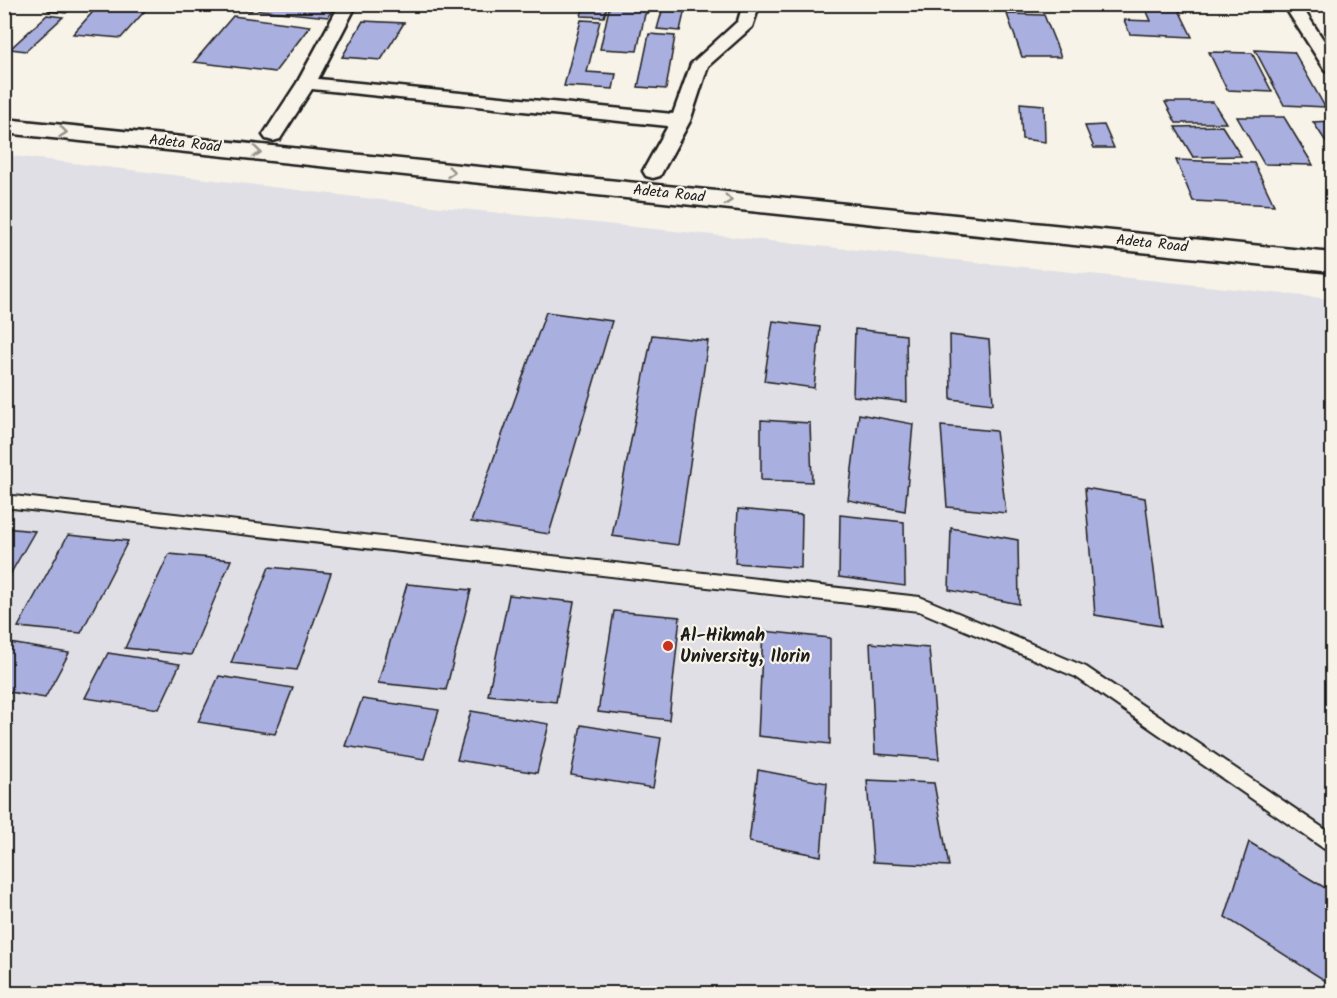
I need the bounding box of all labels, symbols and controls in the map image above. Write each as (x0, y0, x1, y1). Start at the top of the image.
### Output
one-way arrow (58, 125, 67, 138)
street label: Adeta Road (148, 128, 223, 160)
one-way arrow (252, 145, 261, 157)
one-way arrow (446, 165, 455, 177)
street label: Adeta Road (632, 178, 707, 210)
one-way arrow (724, 193, 733, 206)
street label: Adeta Road (1115, 228, 1190, 260)
place label: Al-Hikmah University, Ilorin (680, 622, 810, 672)
marker: Al-Hikmah University, Ilorin (661, 639, 675, 653)

